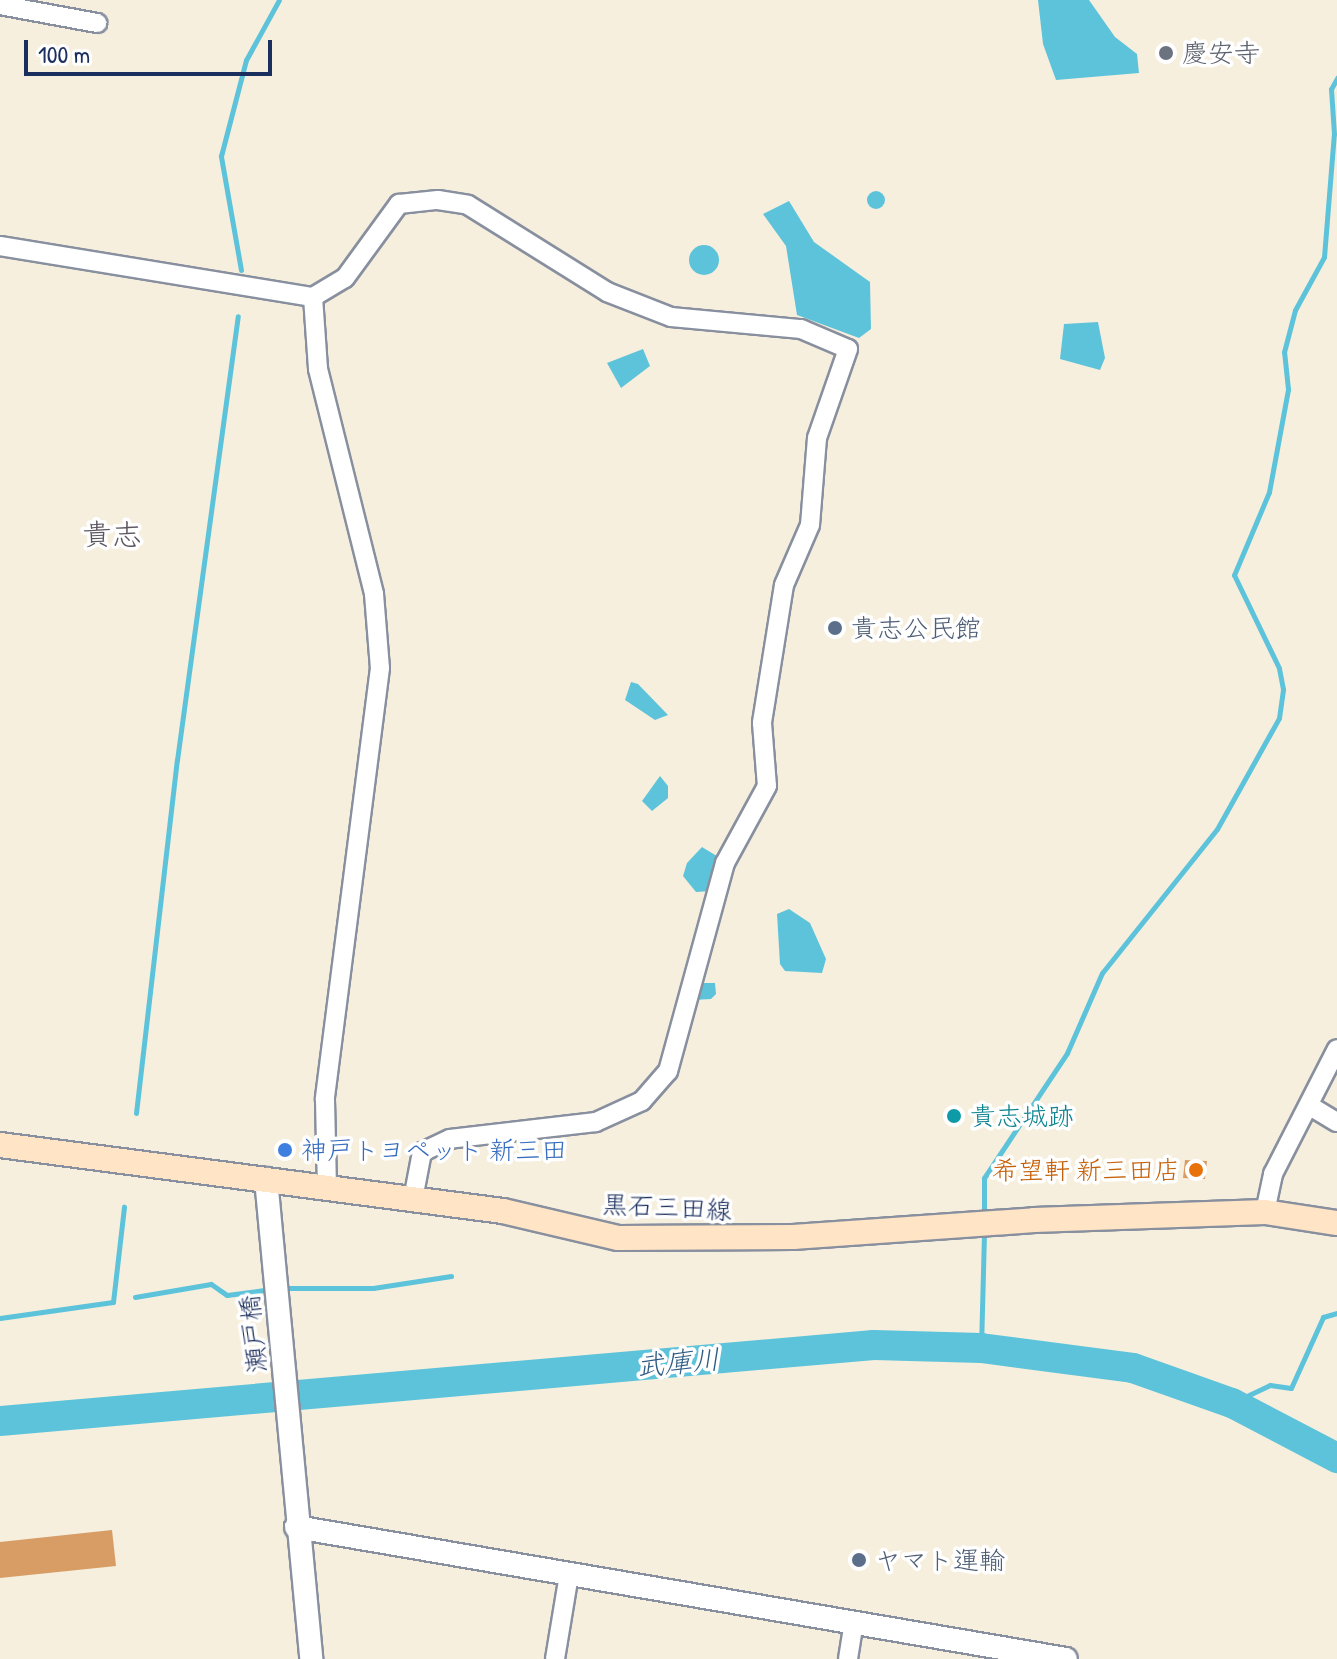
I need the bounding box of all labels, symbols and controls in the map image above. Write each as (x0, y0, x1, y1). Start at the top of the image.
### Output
scale bar (28, 24, 276, 74)
place label: 慶安寺 (1182, 37, 1260, 69)
text: 100 m (38, 38, 90, 70)
marker: 慶安寺 (1157, 44, 1175, 62)
district label: 貴志 (82, 516, 142, 552)
place label: 貴志公民館 (851, 612, 981, 644)
marker: 貴志公民館 (826, 619, 844, 637)
place label: 貴志城跡 (970, 1100, 1074, 1132)
marker: 貴志城跡 (945, 1107, 963, 1125)
place label: 神戸トヨペット 新三田 (301, 1134, 567, 1166)
marker: 神戸トヨペット 新三田 (276, 1141, 294, 1159)
place label: 希望軒 新三田店 (992, 1154, 1180, 1186)
marker: 希望軒 新三田店 (1187, 1161, 1205, 1179)
street label: 黒石三田線 (601, 1188, 733, 1226)
street label: 瀬戸橋 (233, 1294, 273, 1374)
water label: 武庫川 (635, 1342, 721, 1382)
place label: ヤマト運輸 (875, 1544, 1005, 1576)
marker: ヤマト運輸 (850, 1551, 868, 1569)

